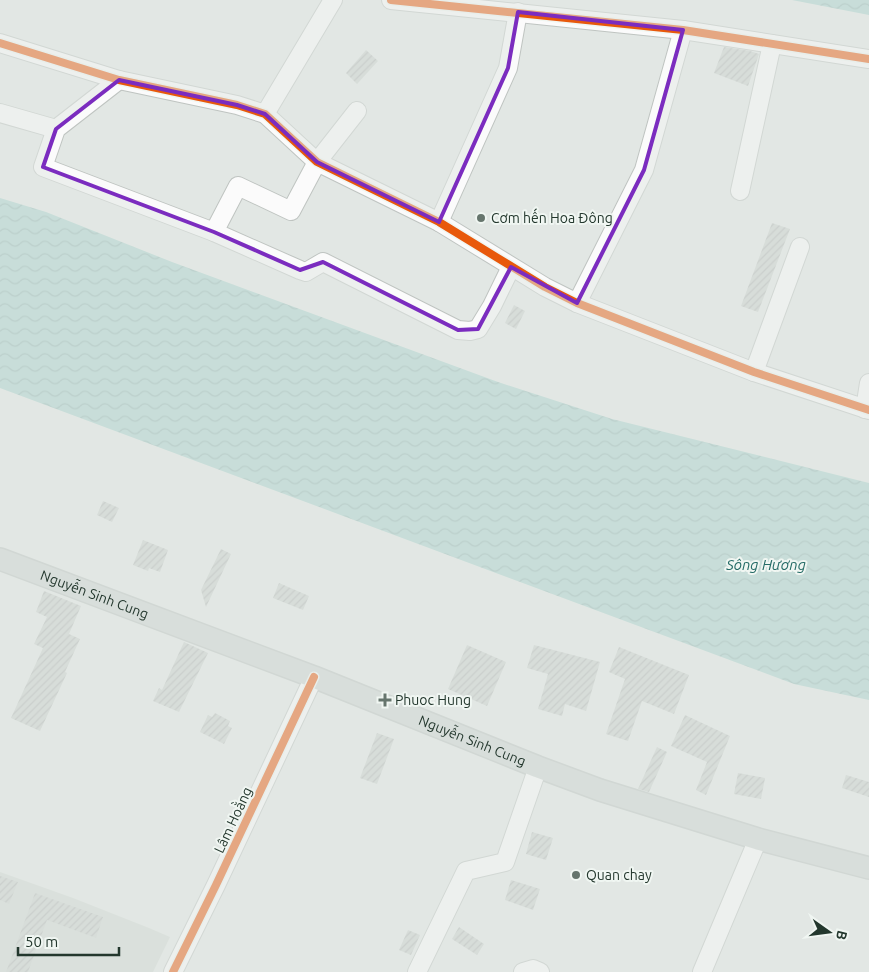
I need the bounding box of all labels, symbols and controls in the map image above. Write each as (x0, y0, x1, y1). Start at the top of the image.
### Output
place label: Cơm hến Hoa Đông (491, 208, 613, 226)
marker: Cơm hến Hoa Đông (475, 212, 487, 224)
water label: Sông Hương (725, 556, 806, 573)
street label: Nguyễn Sinh Cung (38, 567, 151, 622)
place label: Phuoc Hung (395, 692, 471, 708)
marker: Phuoc Hung (379, 694, 391, 706)
street label: Nguyễn Sinh Cung (416, 712, 528, 769)
street label: Lâm Hoằng (209, 784, 255, 855)
place label: Quan chay (586, 867, 652, 883)
marker: Quan chay (570, 869, 582, 881)
north arrow (804, 907, 854, 957)
scale bar (18, 924, 119, 956)
text: B (833, 929, 851, 942)
text: 50 m (25, 933, 58, 950)

